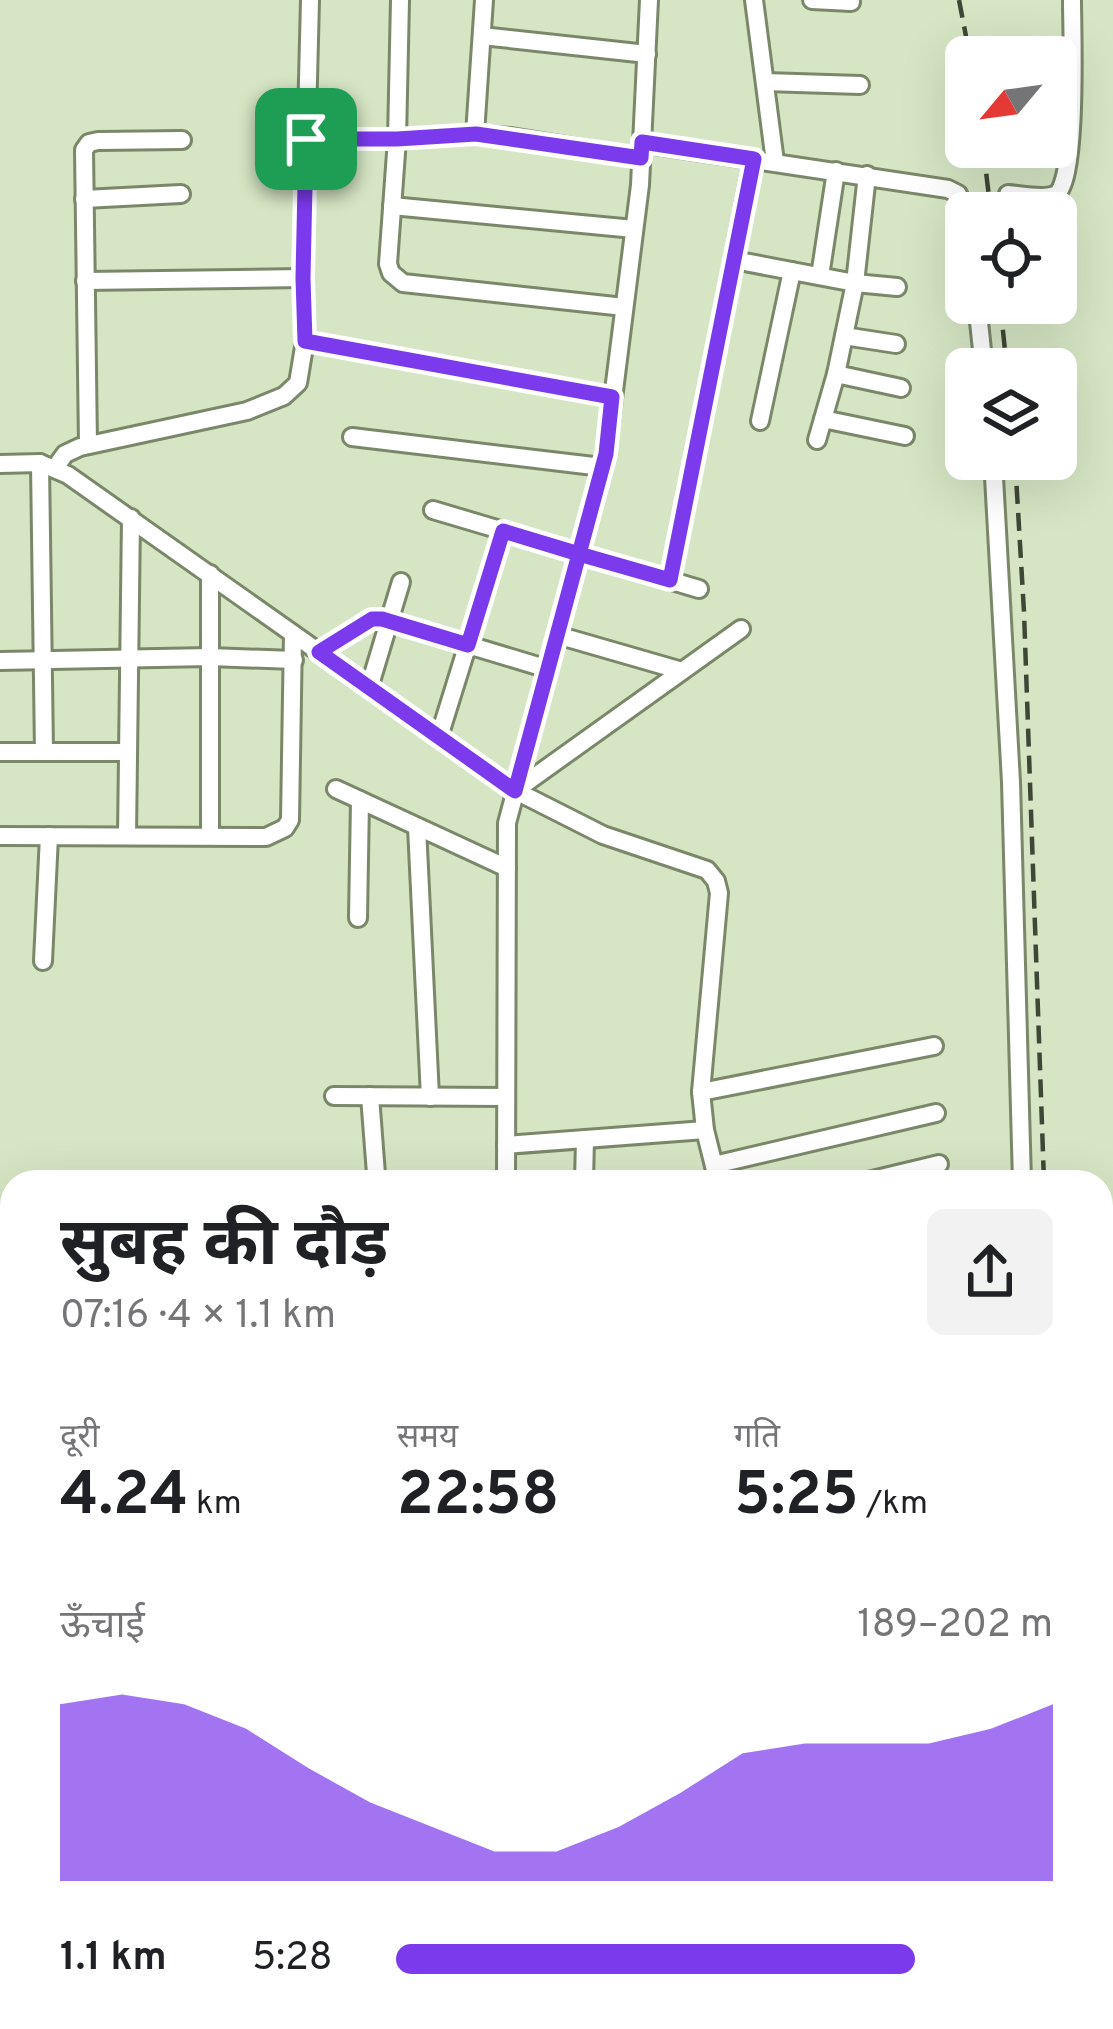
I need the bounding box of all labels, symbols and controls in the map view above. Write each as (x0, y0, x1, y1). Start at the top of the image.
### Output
north arrow (945, 36, 1077, 168)
map controls (945, 36, 1077, 480)
pin (255, 88, 357, 190)
icon: arrive (273, 106, 339, 172)
button: locate (945, 192, 1077, 324)
button: layers (945, 348, 1077, 480)
text: सुबह की दौड़ (60, 1206, 388, 1289)
button: share (927, 1209, 1053, 1335)
text: 07:16 · 4 × 1.1 km (60, 1293, 336, 1342)
text: दूरी (60, 1418, 100, 1460)
text: समय (397, 1418, 458, 1460)
text: गति (734, 1418, 780, 1460)
text: 4.24 (60, 1460, 188, 1536)
text: 22:58 (397, 1460, 559, 1536)
text: 5:25 (734, 1460, 859, 1536)
text: km (188, 1484, 242, 1526)
text: /km (859, 1484, 928, 1526)
text: 189–202 m (857, 1602, 1053, 1651)
text: ऊँचाई (60, 1603, 145, 1652)
text: 1.1 km (60, 1935, 167, 1984)
text: 5:28 (252, 1935, 333, 1984)

